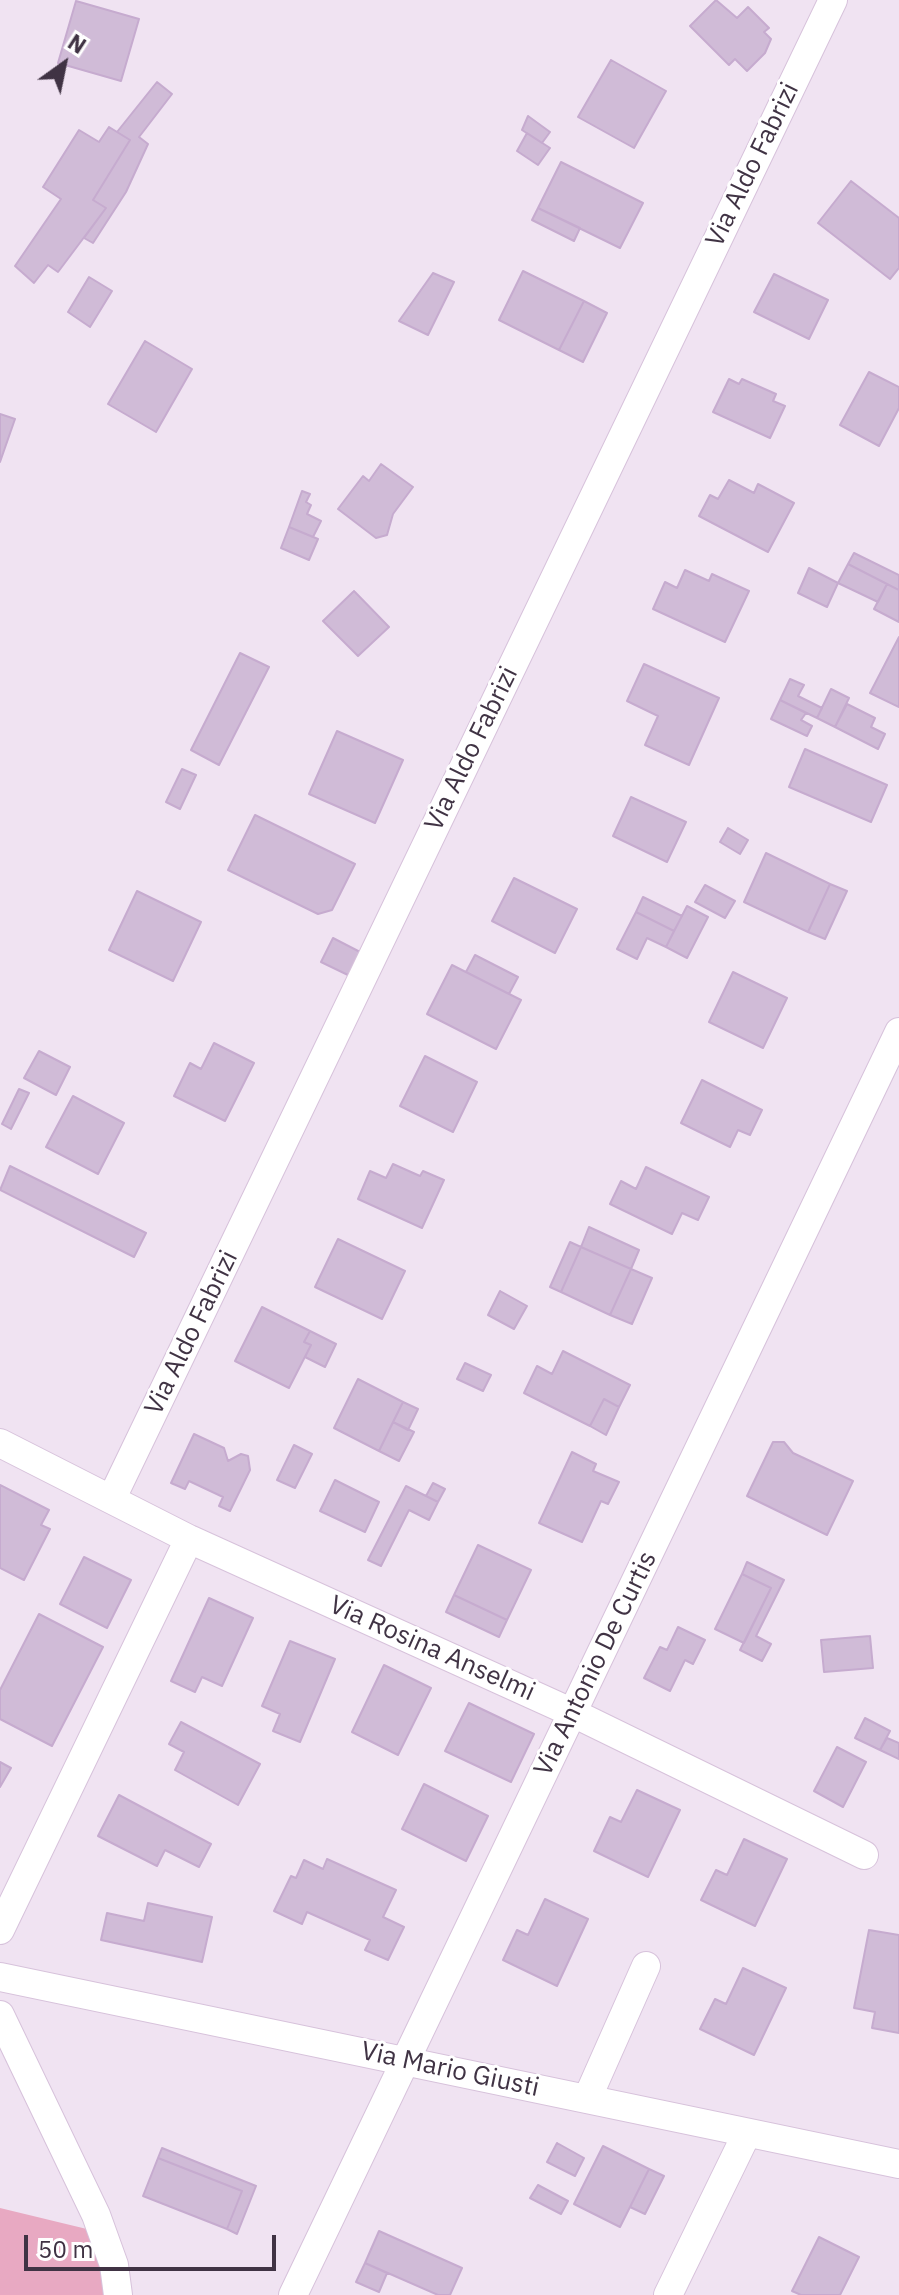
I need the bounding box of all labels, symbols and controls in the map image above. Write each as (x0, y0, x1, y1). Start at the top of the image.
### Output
north arrow (24, 24, 104, 104)
text: N (63, 27, 92, 60)
street label: Via Aldo Fabrizi (700, 78, 806, 252)
street label: Via Aldo Fabrizi (419, 662, 525, 836)
street label: Via Aldo Fabrizi (139, 1246, 245, 1420)
street label: Via Antonio De Curtis (528, 1547, 664, 1781)
street label: Via Rosina Anselmi (324, 1590, 540, 1708)
street label: Via Mario Giusti (358, 2036, 542, 2104)
scale bar (28, 2219, 280, 2269)
text: 50 m (38, 2233, 93, 2265)

